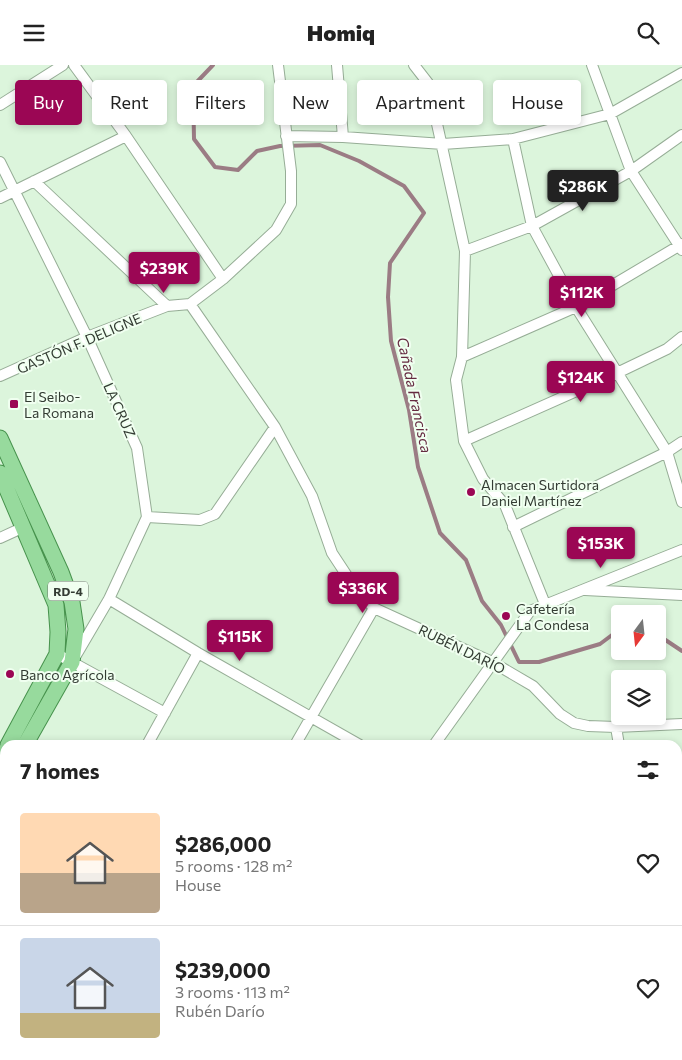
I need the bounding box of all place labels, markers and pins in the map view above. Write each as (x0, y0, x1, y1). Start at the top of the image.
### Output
pin: $286K (548, 169, 618, 212)
pin: $239K (129, 251, 199, 294)
pin: $112K (547, 275, 617, 318)
pin: $124K (546, 361, 616, 403)
place label: El Seibo- La Romana (24, 388, 94, 421)
marker: El Seibo- La Romana (8, 398, 20, 410)
place label: Almacen Surtidora Daniel Martínez (481, 476, 599, 509)
marker: Almacen Surtidora Daniel Martínez (465, 486, 477, 498)
pin: $153K (566, 527, 636, 569)
pin: $336K (328, 571, 398, 614)
place label: Cafetería La Condesa (516, 600, 589, 633)
marker: Cafetería La Condesa (500, 610, 512, 622)
pin: $115K (205, 619, 275, 662)
place label: Banco Agrícola (20, 666, 115, 683)
marker: Banco Agrícola (4, 668, 16, 680)

